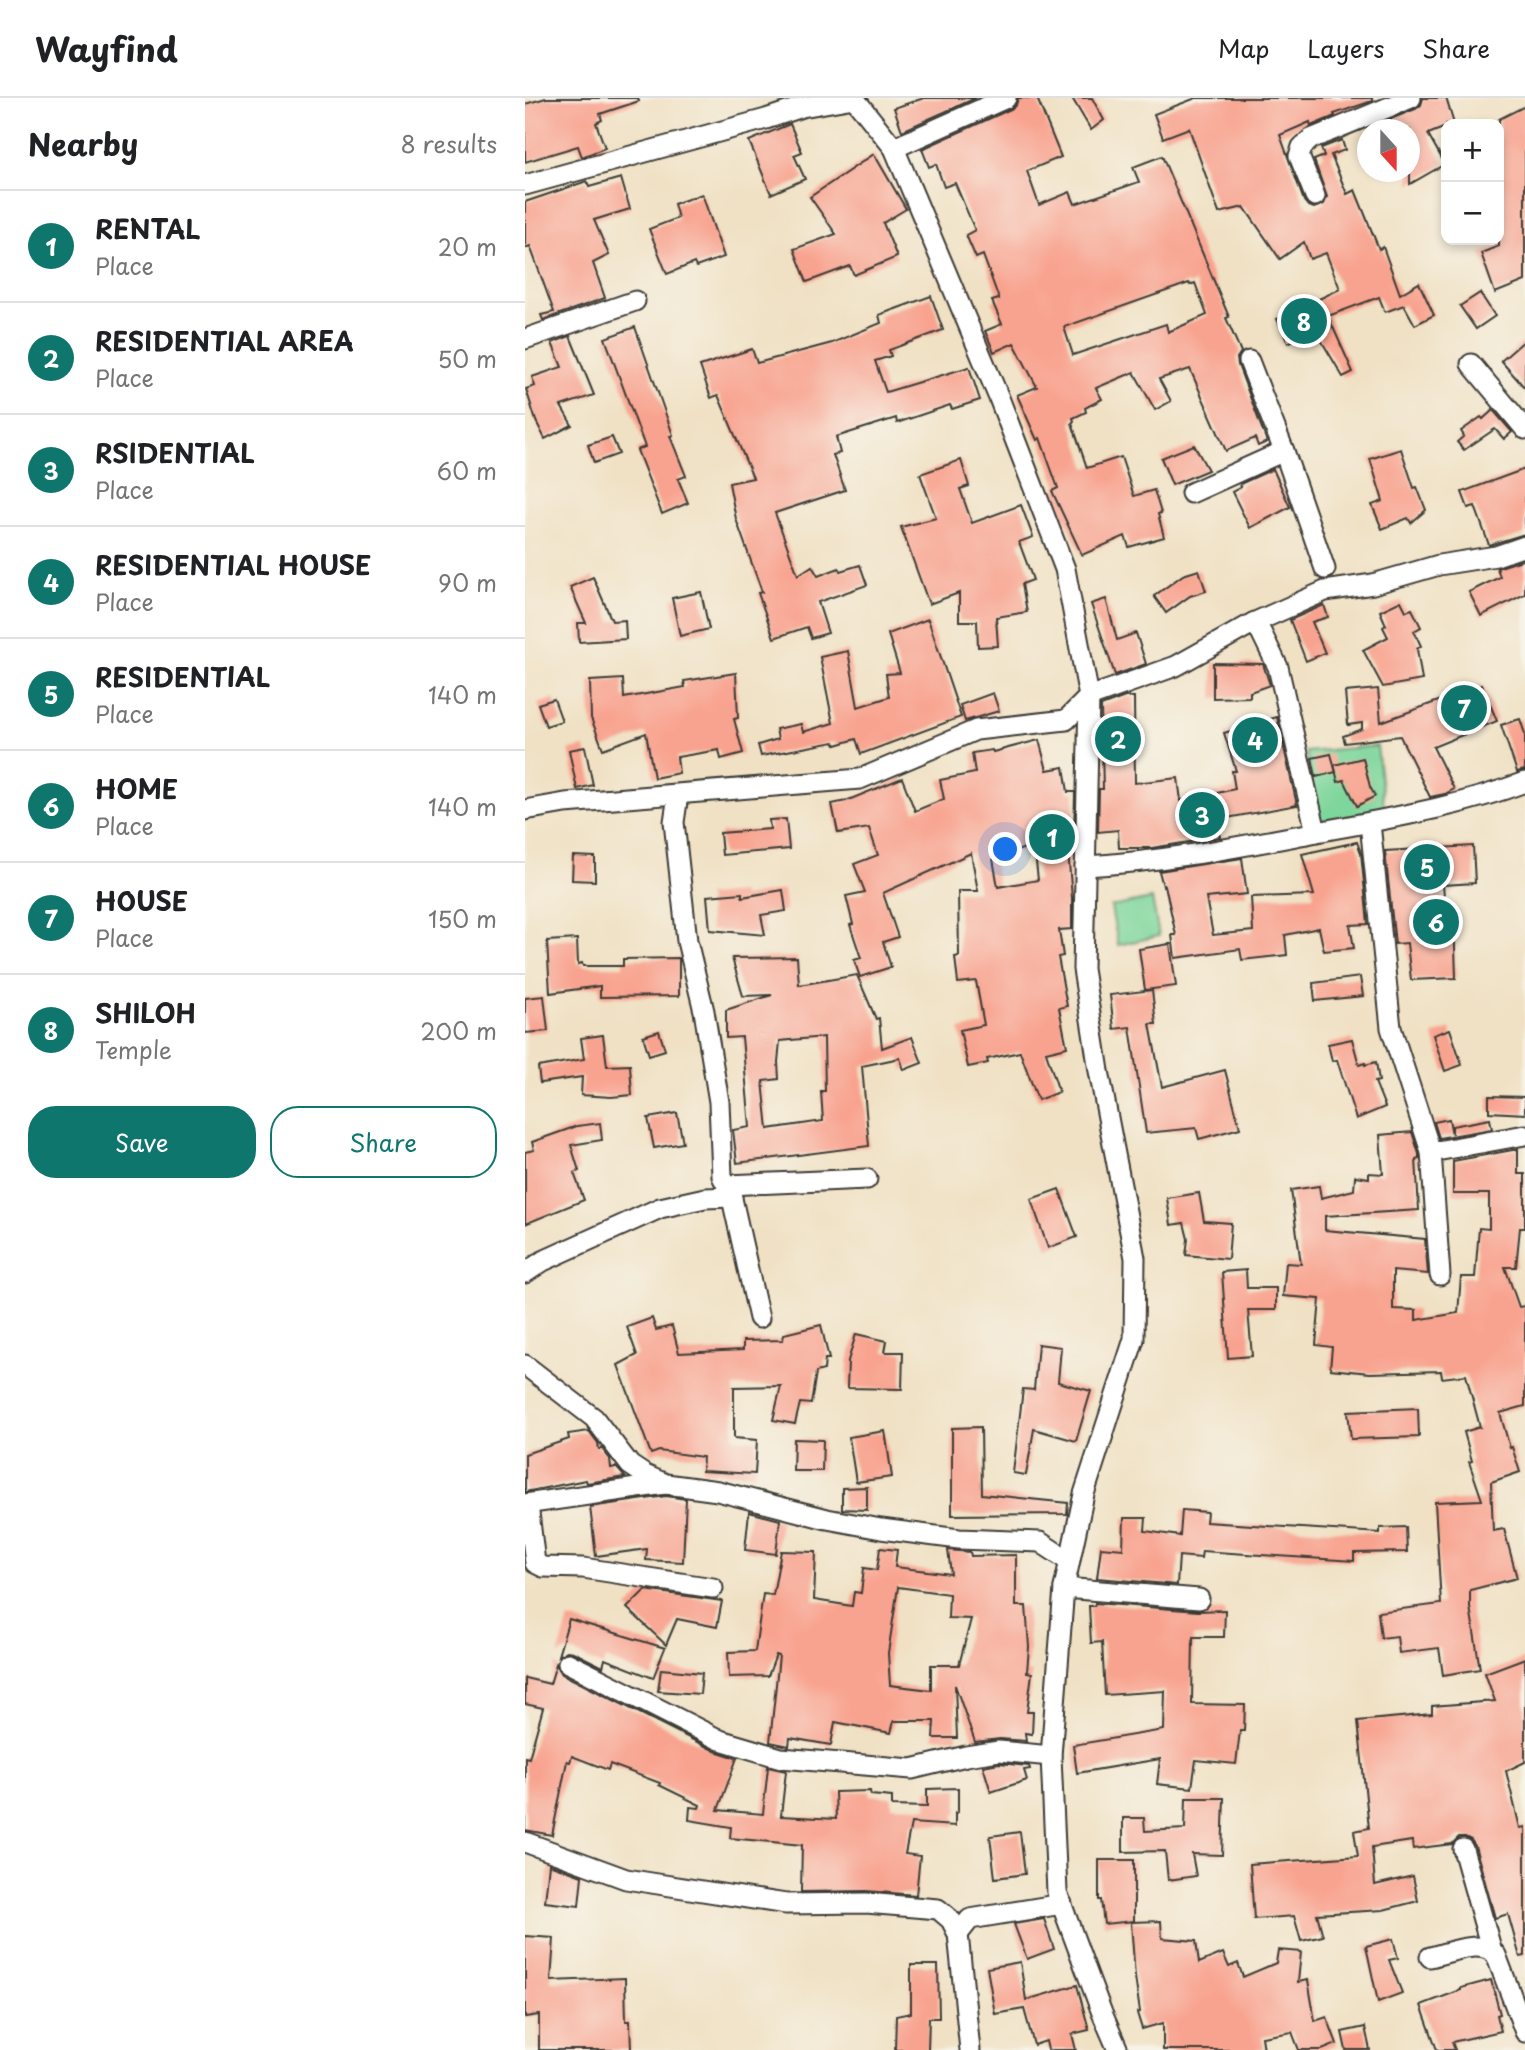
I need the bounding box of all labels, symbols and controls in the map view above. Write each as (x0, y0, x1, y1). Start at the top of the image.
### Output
text: Wayfind (35, 23, 178, 73)
text: Map (1218, 30, 1269, 66)
text: Layers (1307, 30, 1384, 66)
text: Share (1422, 30, 1490, 66)
north arrow (1357, 119, 1420, 182)
map controls (1441, 119, 1504, 245)
button: + (1441, 119, 1504, 182)
text: Nearby (28, 121, 138, 166)
text: 8 results (401, 126, 497, 161)
button: − (1441, 182, 1504, 245)
text: RENTAL (95, 209, 201, 248)
text: 1 (46, 229, 57, 264)
text: 20 m (438, 229, 497, 264)
text: Place (95, 248, 154, 283)
pin: 8 (1281, 295, 1327, 347)
text: RESIDENTIAL AREA (95, 321, 354, 360)
text: 2 (43, 341, 59, 376)
text: 50 m (437, 341, 497, 376)
text: Place (95, 360, 154, 395)
text: RSIDENTIAL (95, 433, 255, 472)
text: 3 (43, 453, 59, 488)
text: 60 m (437, 453, 497, 488)
text: Place (95, 472, 154, 507)
text: RESIDENTIAL HOUSE (95, 545, 371, 584)
text: 4 (43, 565, 59, 600)
text: 90 m (438, 565, 497, 600)
text: Place (95, 584, 154, 619)
text: RESIDENTIAL (95, 657, 270, 696)
text: 5 (44, 677, 58, 712)
text: 140 m (428, 677, 497, 712)
pin: 7 (1441, 682, 1487, 734)
text: Place (95, 696, 154, 731)
pin: 2 (1095, 713, 1141, 765)
pin: 4 (1232, 714, 1278, 766)
text: HOME (95, 769, 178, 808)
text: 6 (43, 789, 59, 824)
text: 140 m (428, 789, 497, 824)
pin: 3 (1179, 789, 1225, 841)
text: Place (95, 808, 154, 843)
pin: 1 (1029, 811, 1075, 863)
your location (988, 832, 1022, 866)
pin: 5 (1404, 841, 1450, 893)
text: HOUSE (95, 881, 188, 920)
pin: 6 (1413, 896, 1459, 948)
text: 7 (44, 901, 58, 936)
text: 150 m (428, 901, 497, 936)
text: Place (95, 920, 154, 955)
text: SHILOH (95, 993, 196, 1032)
text: 8 (44, 1013, 58, 1048)
text: 200 m (420, 1013, 497, 1048)
text: Temple (95, 1032, 172, 1067)
button: Save (28, 1106, 256, 1178)
button: Share (270, 1106, 497, 1178)

